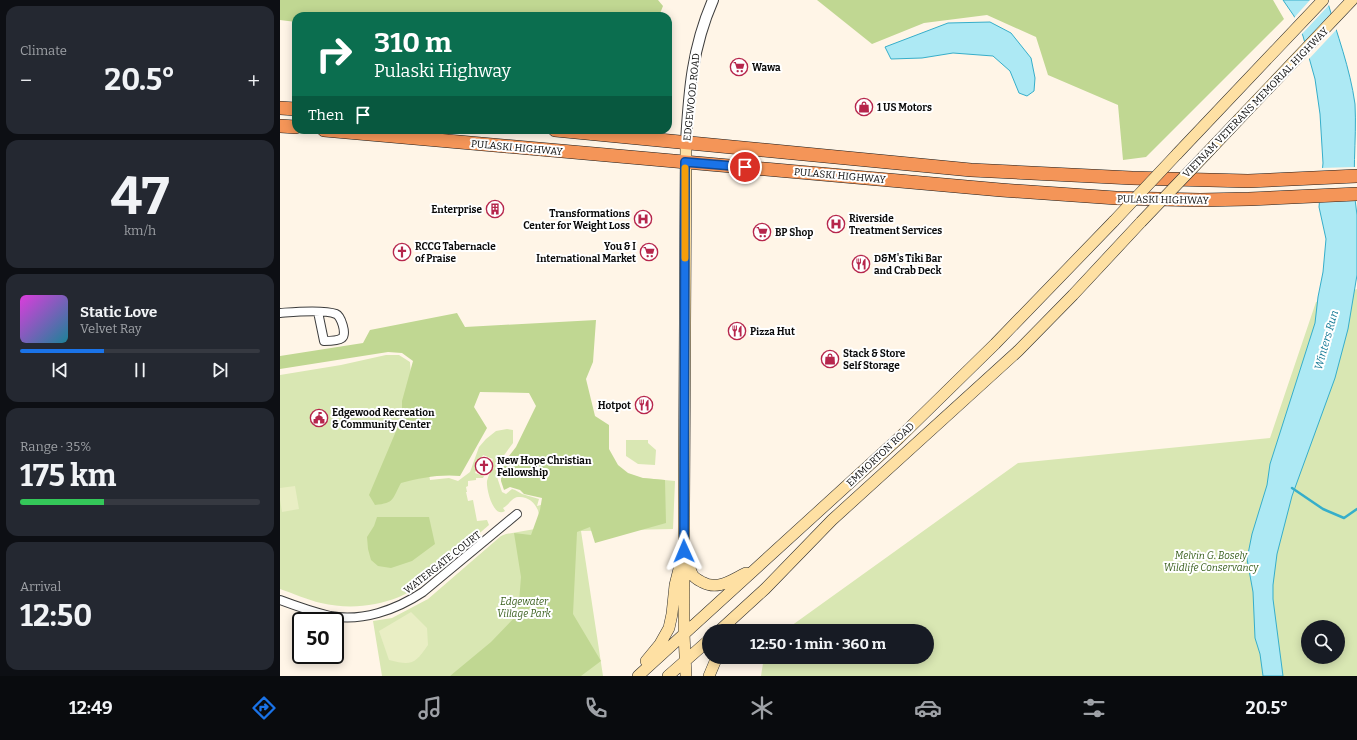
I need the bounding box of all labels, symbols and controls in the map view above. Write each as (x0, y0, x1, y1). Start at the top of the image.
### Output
street label: VIETNAM VETERANS MEMORIAL HIGHWAY (1180, 25, 1331, 180)
text: 310 m (374, 26, 452, 59)
icon: right (308, 28, 360, 80)
text: Climate (20, 43, 67, 58)
street label: EDGEWOOD ROAD (681, 53, 703, 142)
supermarket icon: Wawa (729, 57, 749, 77)
text: Pulaski Highway (374, 60, 511, 82)
text: 20.5° (104, 62, 175, 98)
place label: Wawa (752, 62, 781, 74)
text: − (20, 67, 32, 94)
text: + (247, 67, 260, 94)
shop icon: 1 US Motors (854, 97, 874, 117)
place label: 1 US Motors (877, 102, 932, 114)
icon: arrive (352, 104, 374, 126)
text: Then (308, 106, 344, 124)
street label: PULASKI HIGHWAY (471, 138, 564, 158)
pin (728, 150, 762, 184)
icon: arrive (734, 156, 756, 178)
text: 47 (110, 165, 170, 228)
street label: PULASKI HIGHWAY (794, 166, 887, 186)
street label: PULASKI HIGHWAY (1117, 193, 1210, 207)
building icon: Enterprise (485, 199, 505, 219)
place label: Enterprise (431, 204, 483, 216)
place label: Transformations Center for Weight Loss (523, 208, 630, 232)
hospital icon: Transformations Center for Weight Loss (633, 209, 653, 229)
place label: Riverside Treatment Services (849, 213, 942, 237)
hospital icon: Riverside Treatment Services (826, 214, 846, 234)
supermarket icon: BP Shop (752, 222, 772, 242)
text: km/h (124, 223, 156, 238)
place label: BP Shop (775, 227, 813, 239)
place label: RCCG Tabernacle of Praise (415, 241, 496, 265)
place label: You & I International Market (536, 241, 636, 265)
church icon: RCCG Tabernacle of Praise (392, 242, 412, 262)
supermarket icon: You & I International Market (639, 242, 659, 262)
place label: D&M's Tiki Bar and Crab Deck (874, 253, 942, 277)
restaurant icon: D&M's Tiki Bar and Crab Deck (851, 254, 871, 274)
text: Static Love (80, 303, 157, 321)
water label: Winters Run (1312, 309, 1341, 371)
text: Velvet Ray (80, 321, 142, 336)
restaurant icon: Pizza Hut (727, 321, 747, 341)
place label: Pizza Hut (750, 326, 795, 338)
place label: Stack & Store Self Storage (843, 348, 906, 372)
shop icon: Stack & Store Self Storage (820, 349, 840, 369)
icon: previous (49, 359, 71, 381)
icon: pause (129, 359, 151, 381)
icon: next (209, 359, 231, 381)
restaurant icon: Hotpot (634, 395, 654, 415)
place label: Hotpot (598, 400, 631, 412)
place label: Edgewood Recreation & Community Center (332, 407, 435, 431)
public building icon: Edgewood Recreation & Community Center (309, 408, 329, 428)
street label: EMMORTON ROAD (844, 420, 917, 489)
text: Range · 35% (20, 439, 91, 454)
place label: New Hope Christian Fellowship (497, 455, 592, 479)
church icon: New Hope Christian Fellowship (474, 456, 494, 476)
text: 175 km (20, 458, 116, 494)
street label: WATERGATE COURT (402, 529, 484, 597)
position arrow (663, 530, 705, 572)
park label: Melvin G. Bosely Wildlife Conservancy (1164, 550, 1259, 574)
text: Arrival (20, 579, 61, 594)
park label: Edgewater Village Park (497, 596, 552, 620)
text: 12:50 (20, 598, 92, 634)
speed limit sign: 50 (292, 612, 344, 664)
map controls (1301, 620, 1345, 664)
button: search (1301, 620, 1345, 664)
text: 12:50 · 1 min · 360 m (750, 635, 886, 653)
icon: directions (250, 694, 278, 722)
icon: music (416, 694, 444, 722)
icon: phone (582, 694, 610, 722)
icon: climate (748, 694, 776, 722)
icon: car (914, 694, 942, 722)
icon: filters (1080, 694, 1108, 722)
text: 12:49 (69, 697, 113, 719)
text: 20.5° (1246, 697, 1288, 719)

